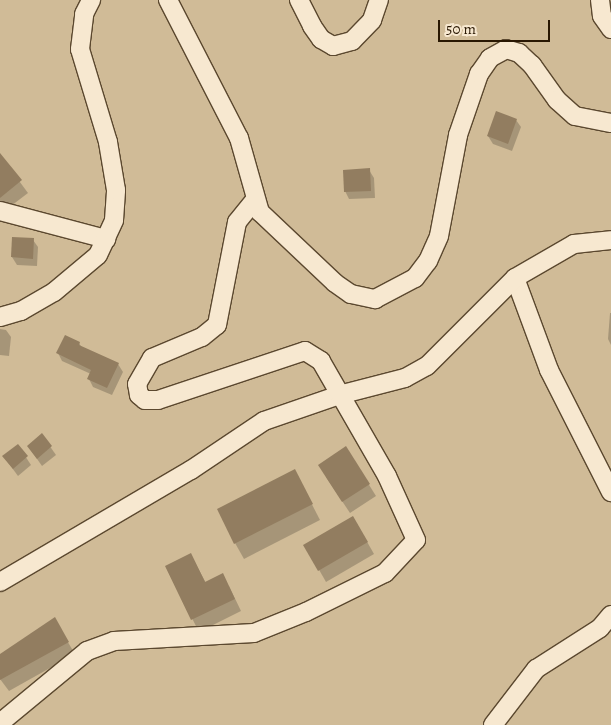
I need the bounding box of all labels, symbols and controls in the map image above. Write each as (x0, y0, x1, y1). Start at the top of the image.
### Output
scale bar (441, 10, 554, 42)
text: 50 m (446, 19, 476, 39)

